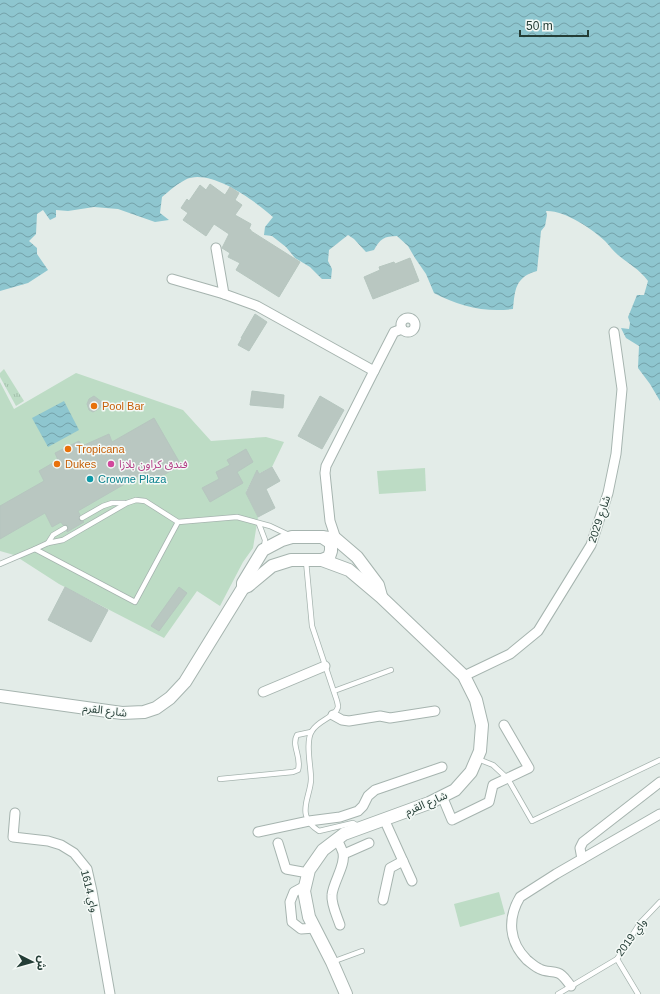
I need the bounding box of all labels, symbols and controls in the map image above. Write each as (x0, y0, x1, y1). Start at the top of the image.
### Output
scale bar (520, 12, 588, 38)
text: 50 m (526, 19, 553, 33)
place label: Pool Bar (102, 400, 145, 412)
marker: Pool Bar (89, 401, 99, 411)
place label: Tropicana (76, 443, 125, 455)
marker: Tropicana (63, 444, 73, 454)
place label: Dukes (65, 458, 97, 470)
place label: فندق كراون بلازا (119, 458, 188, 471)
marker: Dukes (52, 459, 62, 469)
marker: فندق كراون بلازا (106, 459, 116, 469)
place label: Crowne Plaza (98, 473, 167, 485)
marker: Crowne Plaza (85, 474, 95, 484)
street label: 2029 شارع (586, 494, 614, 545)
street label: شارع القرم (82, 701, 128, 721)
street label: شارع القرم (403, 789, 450, 819)
street label: واي 1614 (75, 868, 101, 914)
street label: واي 2019 (613, 916, 652, 960)
north arrow (12, 942, 52, 982)
text: ش (34, 955, 49, 971)

